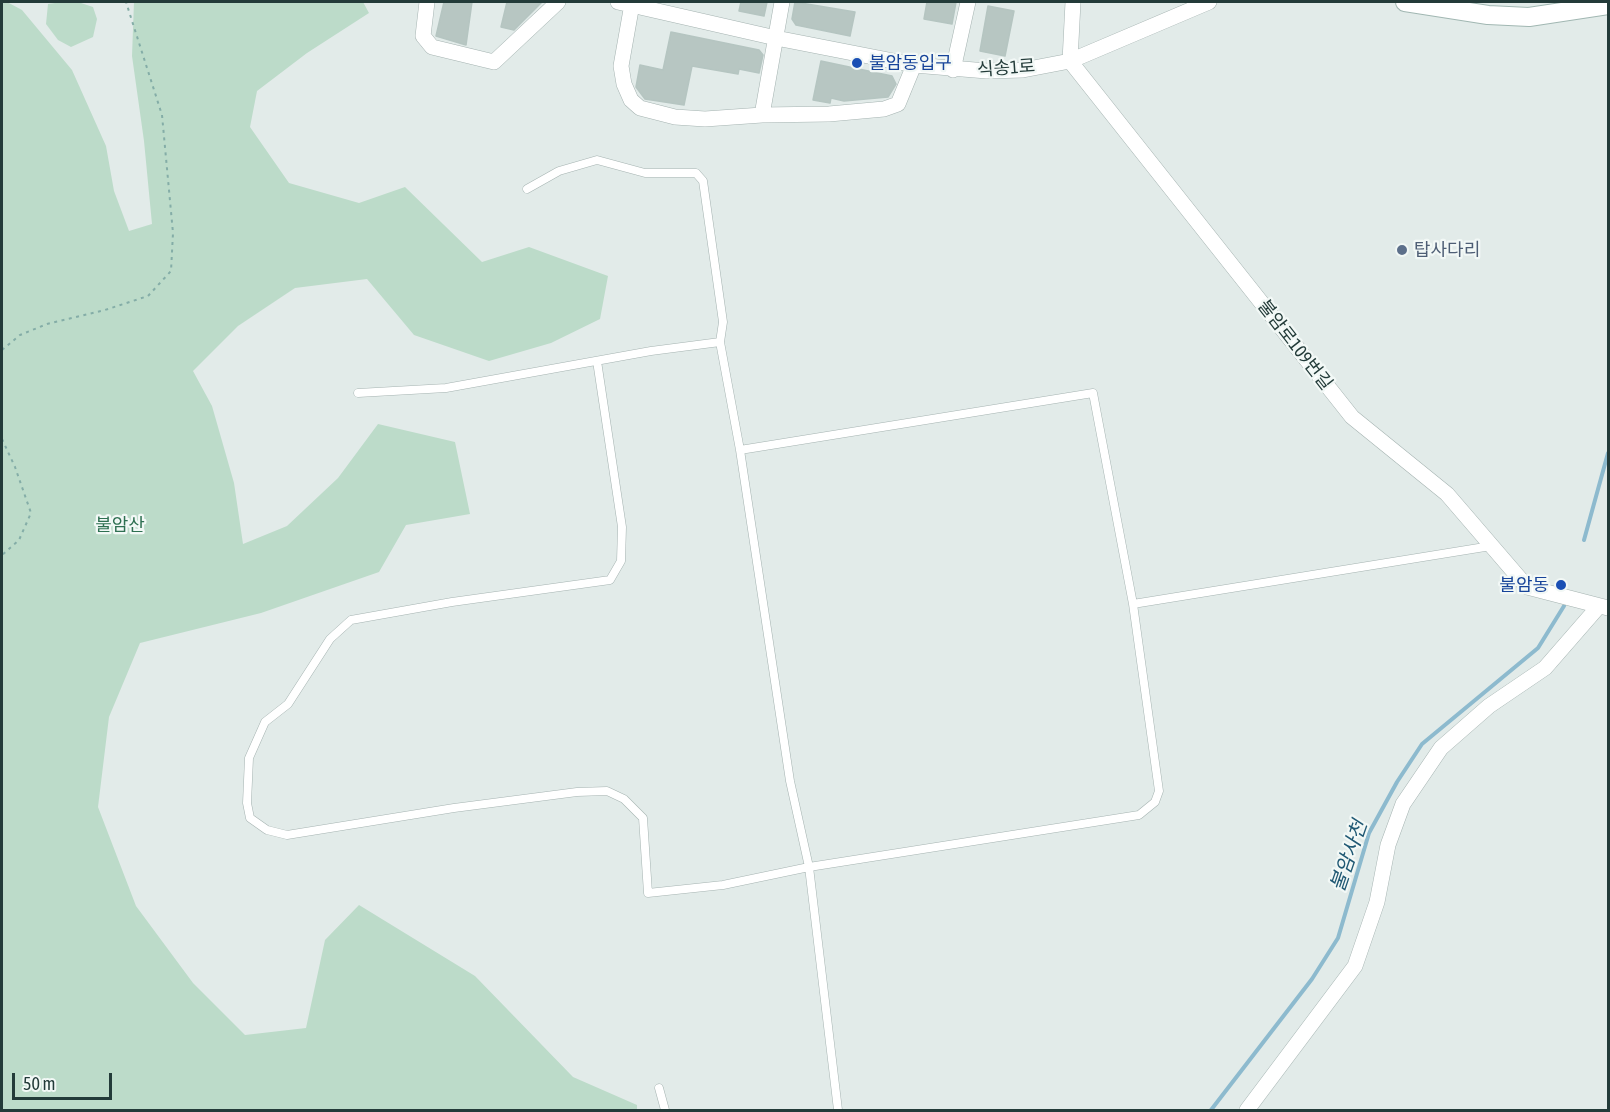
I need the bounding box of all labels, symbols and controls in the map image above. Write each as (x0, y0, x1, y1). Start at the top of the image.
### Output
place label: 불암동입구 (869, 52, 952, 74)
street label: 식송1로 (976, 55, 1036, 81)
marker: 불암동입구 (850, 56, 864, 70)
place label: 탑사다리 (1414, 239, 1480, 261)
marker: 탑사다리 (1395, 243, 1409, 257)
street label: 불암로109번길 (1253, 296, 1337, 394)
park label: 불암산 (95, 514, 145, 536)
place label: 불암동 (1499, 574, 1549, 596)
marker: 불암동 (1554, 578, 1568, 592)
water label: 불암사천 (1326, 817, 1372, 895)
scale bar (15, 1061, 116, 1099)
text: 50 m (23, 1073, 55, 1094)

